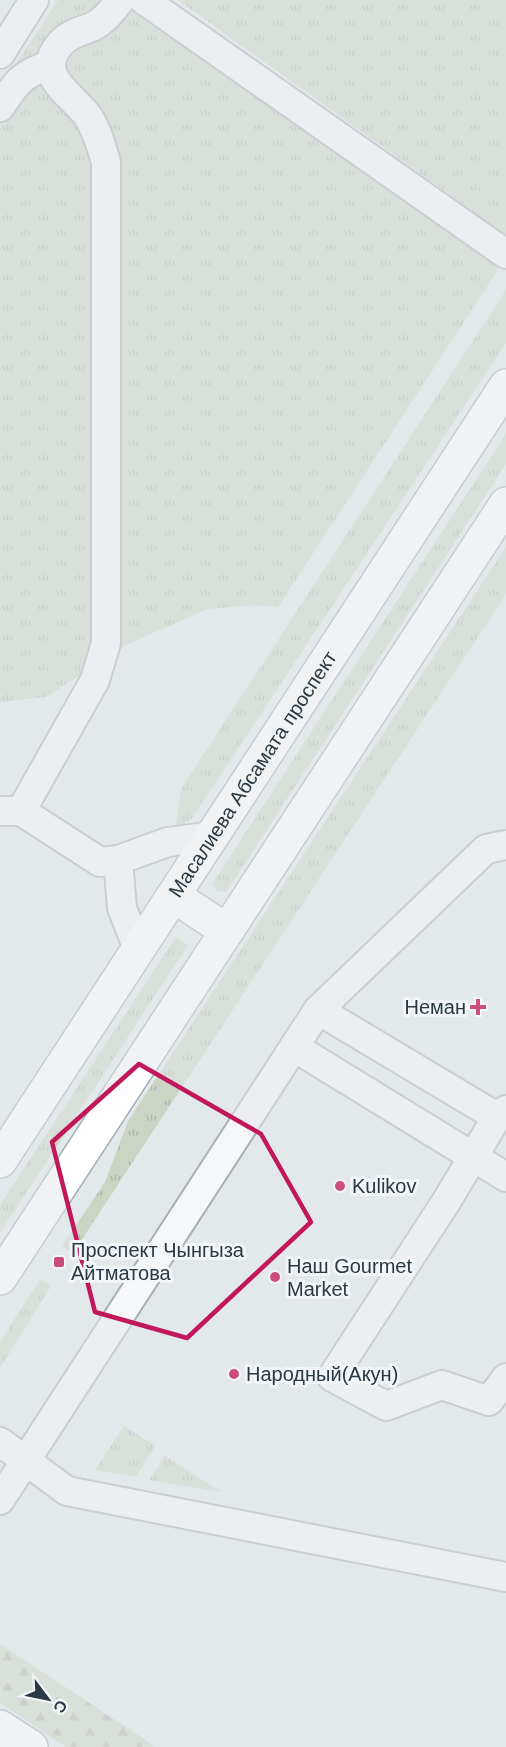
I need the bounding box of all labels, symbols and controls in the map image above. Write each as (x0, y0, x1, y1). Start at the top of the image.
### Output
street label: Масалиева Абсамата проспект (164, 647, 341, 901)
place label: Неман (405, 996, 466, 1018)
marker: Неман (471, 1000, 485, 1014)
place label: Kulikov (352, 1175, 416, 1197)
marker: Kulikov (333, 1179, 347, 1193)
place label: Проспект Чынгыза Айтматова (71, 1239, 245, 1284)
marker: Проспект Чынгыза Айтматова (52, 1255, 66, 1269)
place label: Наш Gourmet Market (287, 1255, 412, 1300)
marker: Наш Gourmet Market (268, 1270, 282, 1284)
place label: Народный(Акун) (246, 1363, 398, 1385)
marker: Народный(Акун) (227, 1367, 241, 1381)
north arrow (18, 1669, 78, 1729)
text: С (50, 1697, 71, 1716)

